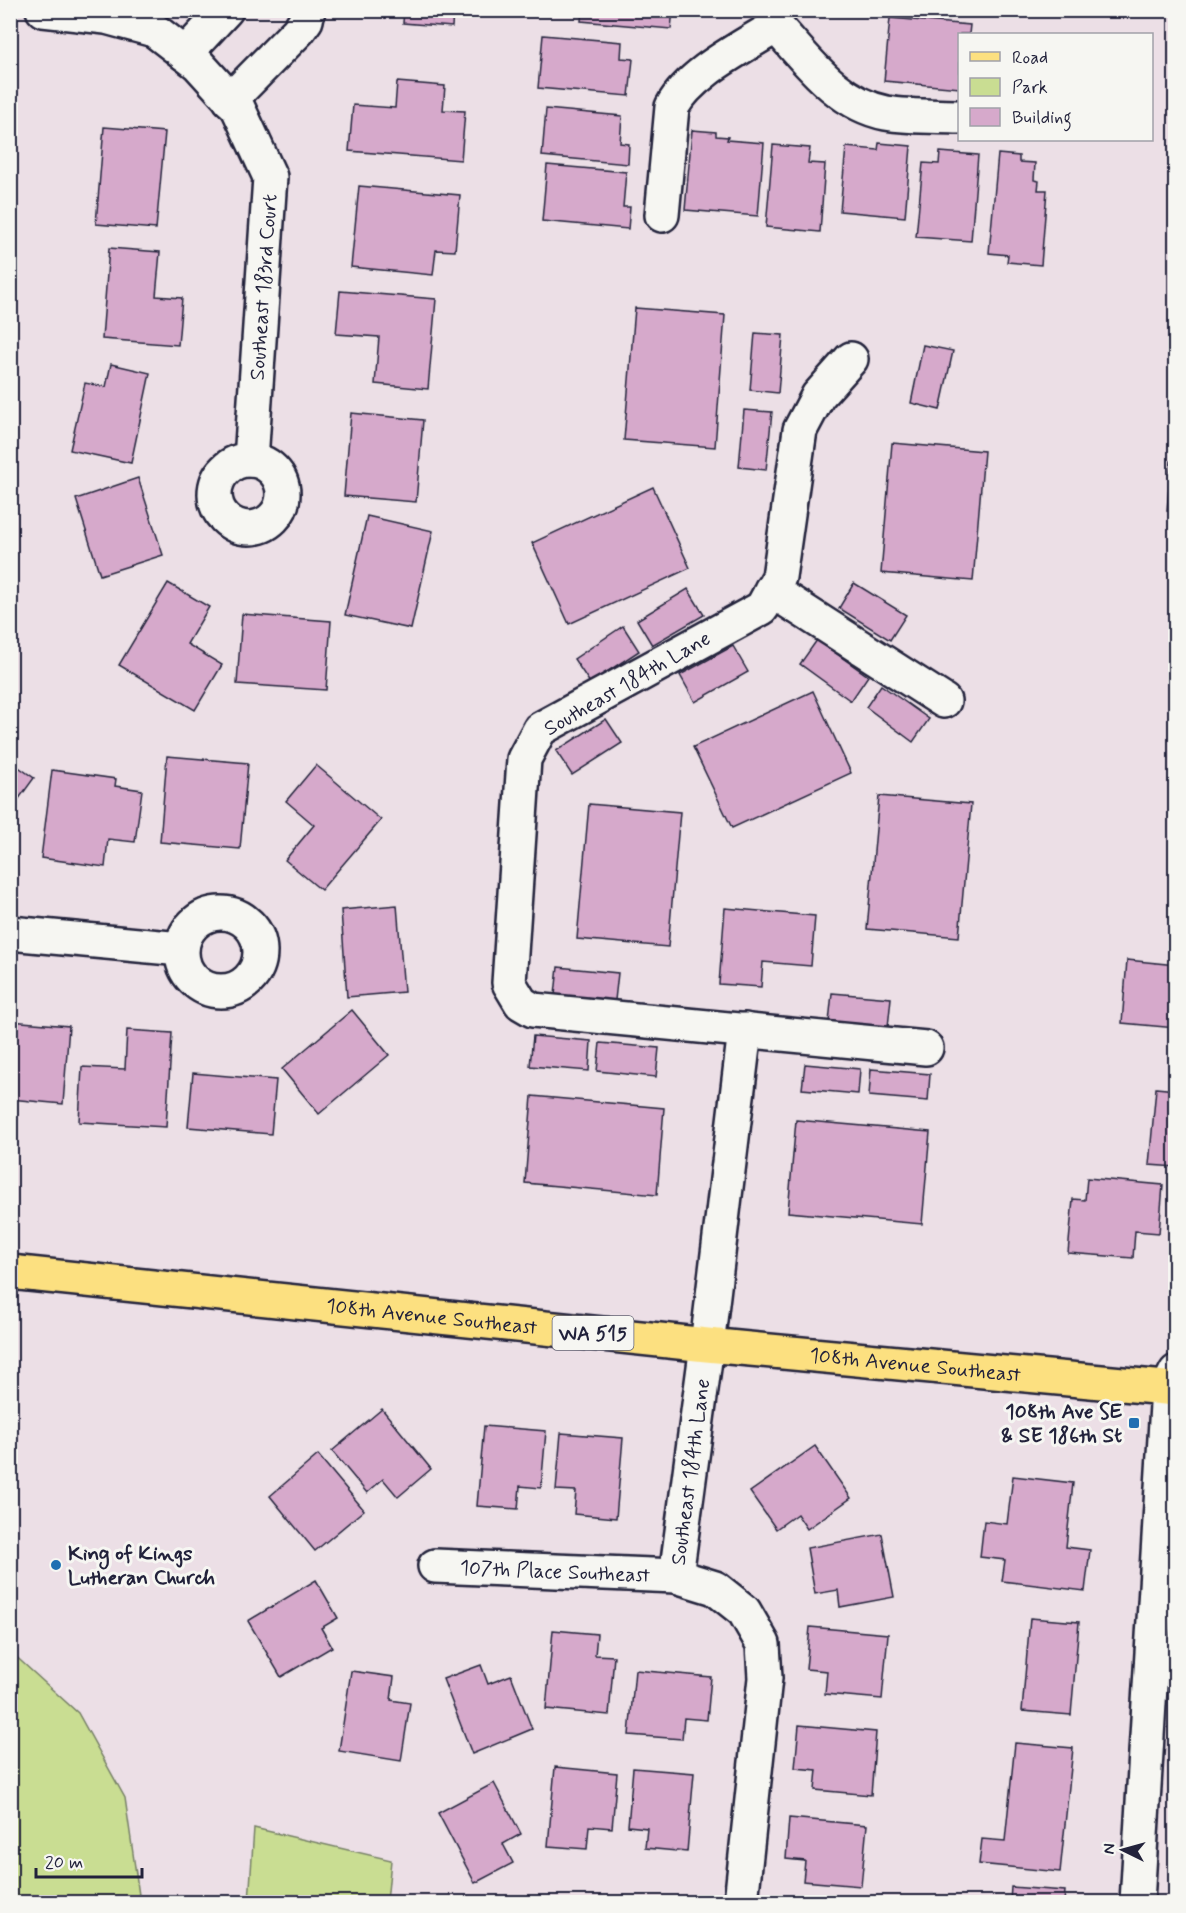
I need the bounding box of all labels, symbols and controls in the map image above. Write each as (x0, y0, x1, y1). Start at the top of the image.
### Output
legend (958, 33, 1153, 141)
text: Road (1012, 46, 1048, 70)
text: Park (1012, 76, 1048, 100)
text: Building (1012, 106, 1072, 132)
street label: Southeast 183rd Court (244, 193, 284, 381)
street label: Southeast 184th Lane (539, 625, 716, 743)
street label: 108th Avenue Southeast (325, 1292, 539, 1342)
road number: WA 515 (552, 1316, 634, 1350)
street label: 108th Avenue Southeast (808, 1342, 1023, 1389)
street label: Southeast 184th Lane (665, 1377, 717, 1567)
place label: 108th Ave SE & SE 186th St (1001, 1398, 1122, 1450)
marker: 108th Ave SE & SE 186th St (1127, 1416, 1141, 1430)
place label: King of Kings Lutheran Church (68, 1540, 216, 1592)
street label: 107th Place Southeast (459, 1554, 651, 1590)
marker: King of Kings Lutheran Church (49, 1558, 63, 1572)
north arrow (1093, 1820, 1153, 1880)
scale bar (36, 1841, 142, 1879)
text: N (1099, 1843, 1120, 1855)
text: 20 m (45, 1851, 83, 1875)

